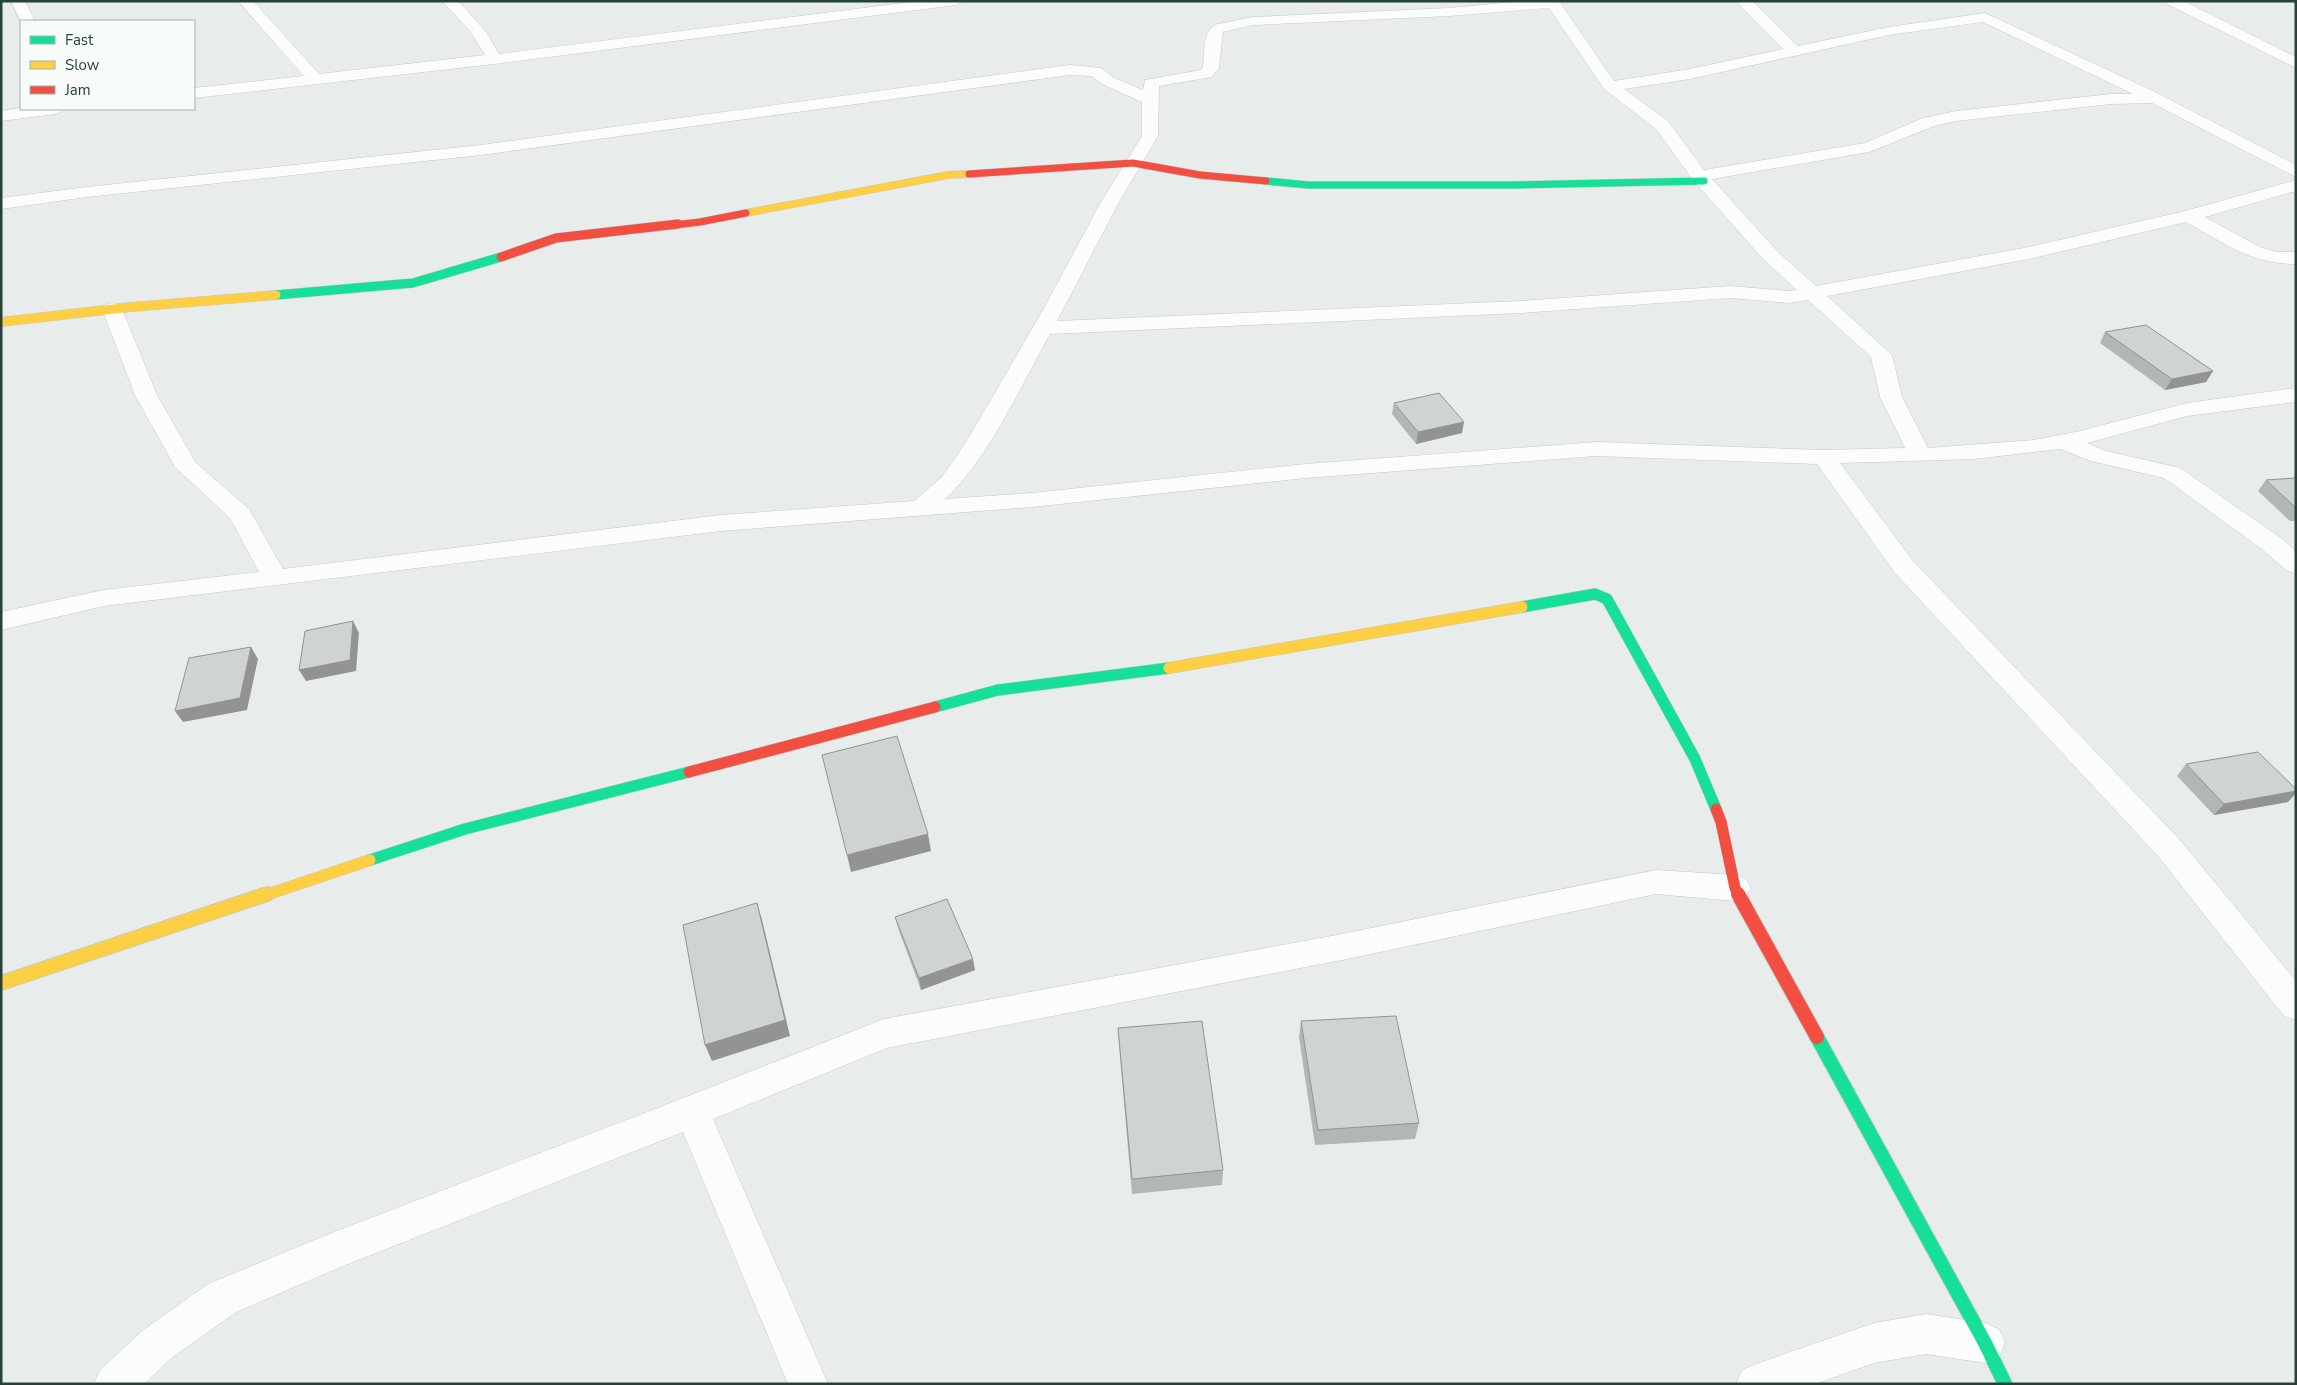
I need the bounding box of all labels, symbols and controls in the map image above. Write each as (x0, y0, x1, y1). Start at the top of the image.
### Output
legend (20, 20, 195, 110)
text: Fast (65, 30, 94, 50)
text: Slow (65, 55, 100, 75)
text: Jam (64, 80, 91, 100)

